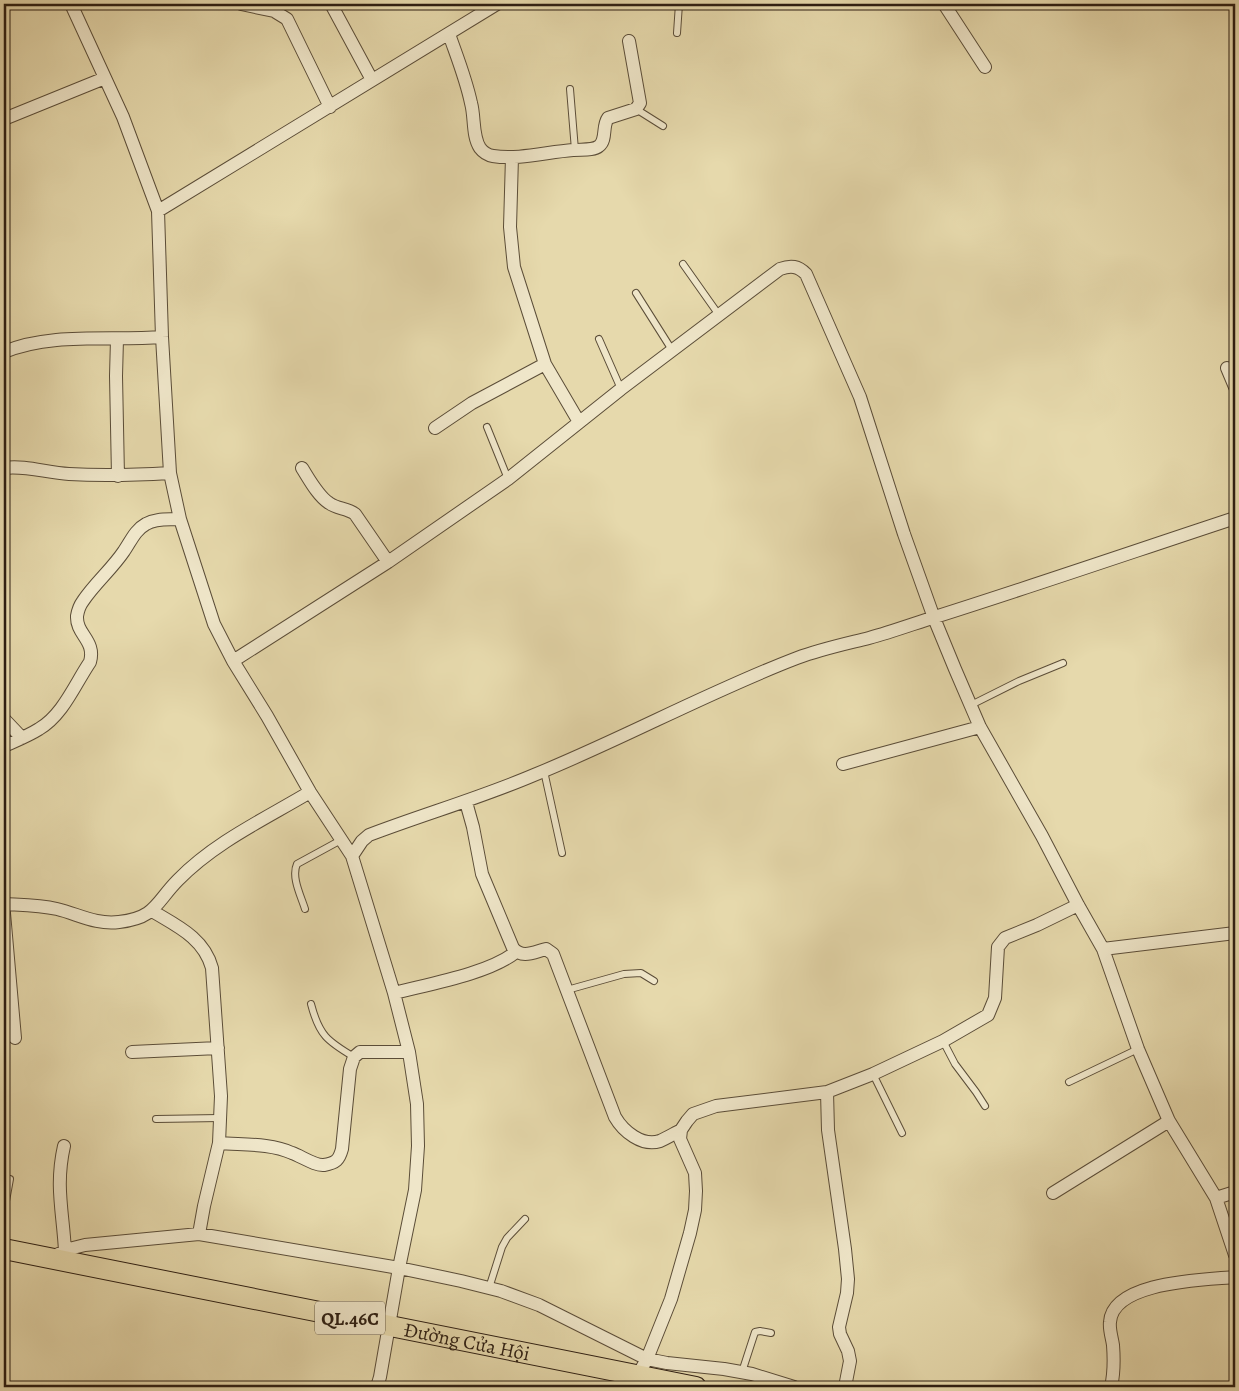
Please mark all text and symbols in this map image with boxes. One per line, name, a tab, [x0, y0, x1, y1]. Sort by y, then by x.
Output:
road number: QL.46C	[315, 1302, 385, 1335]
street label: Đường Cửa Hội	[401, 1316, 532, 1368]

